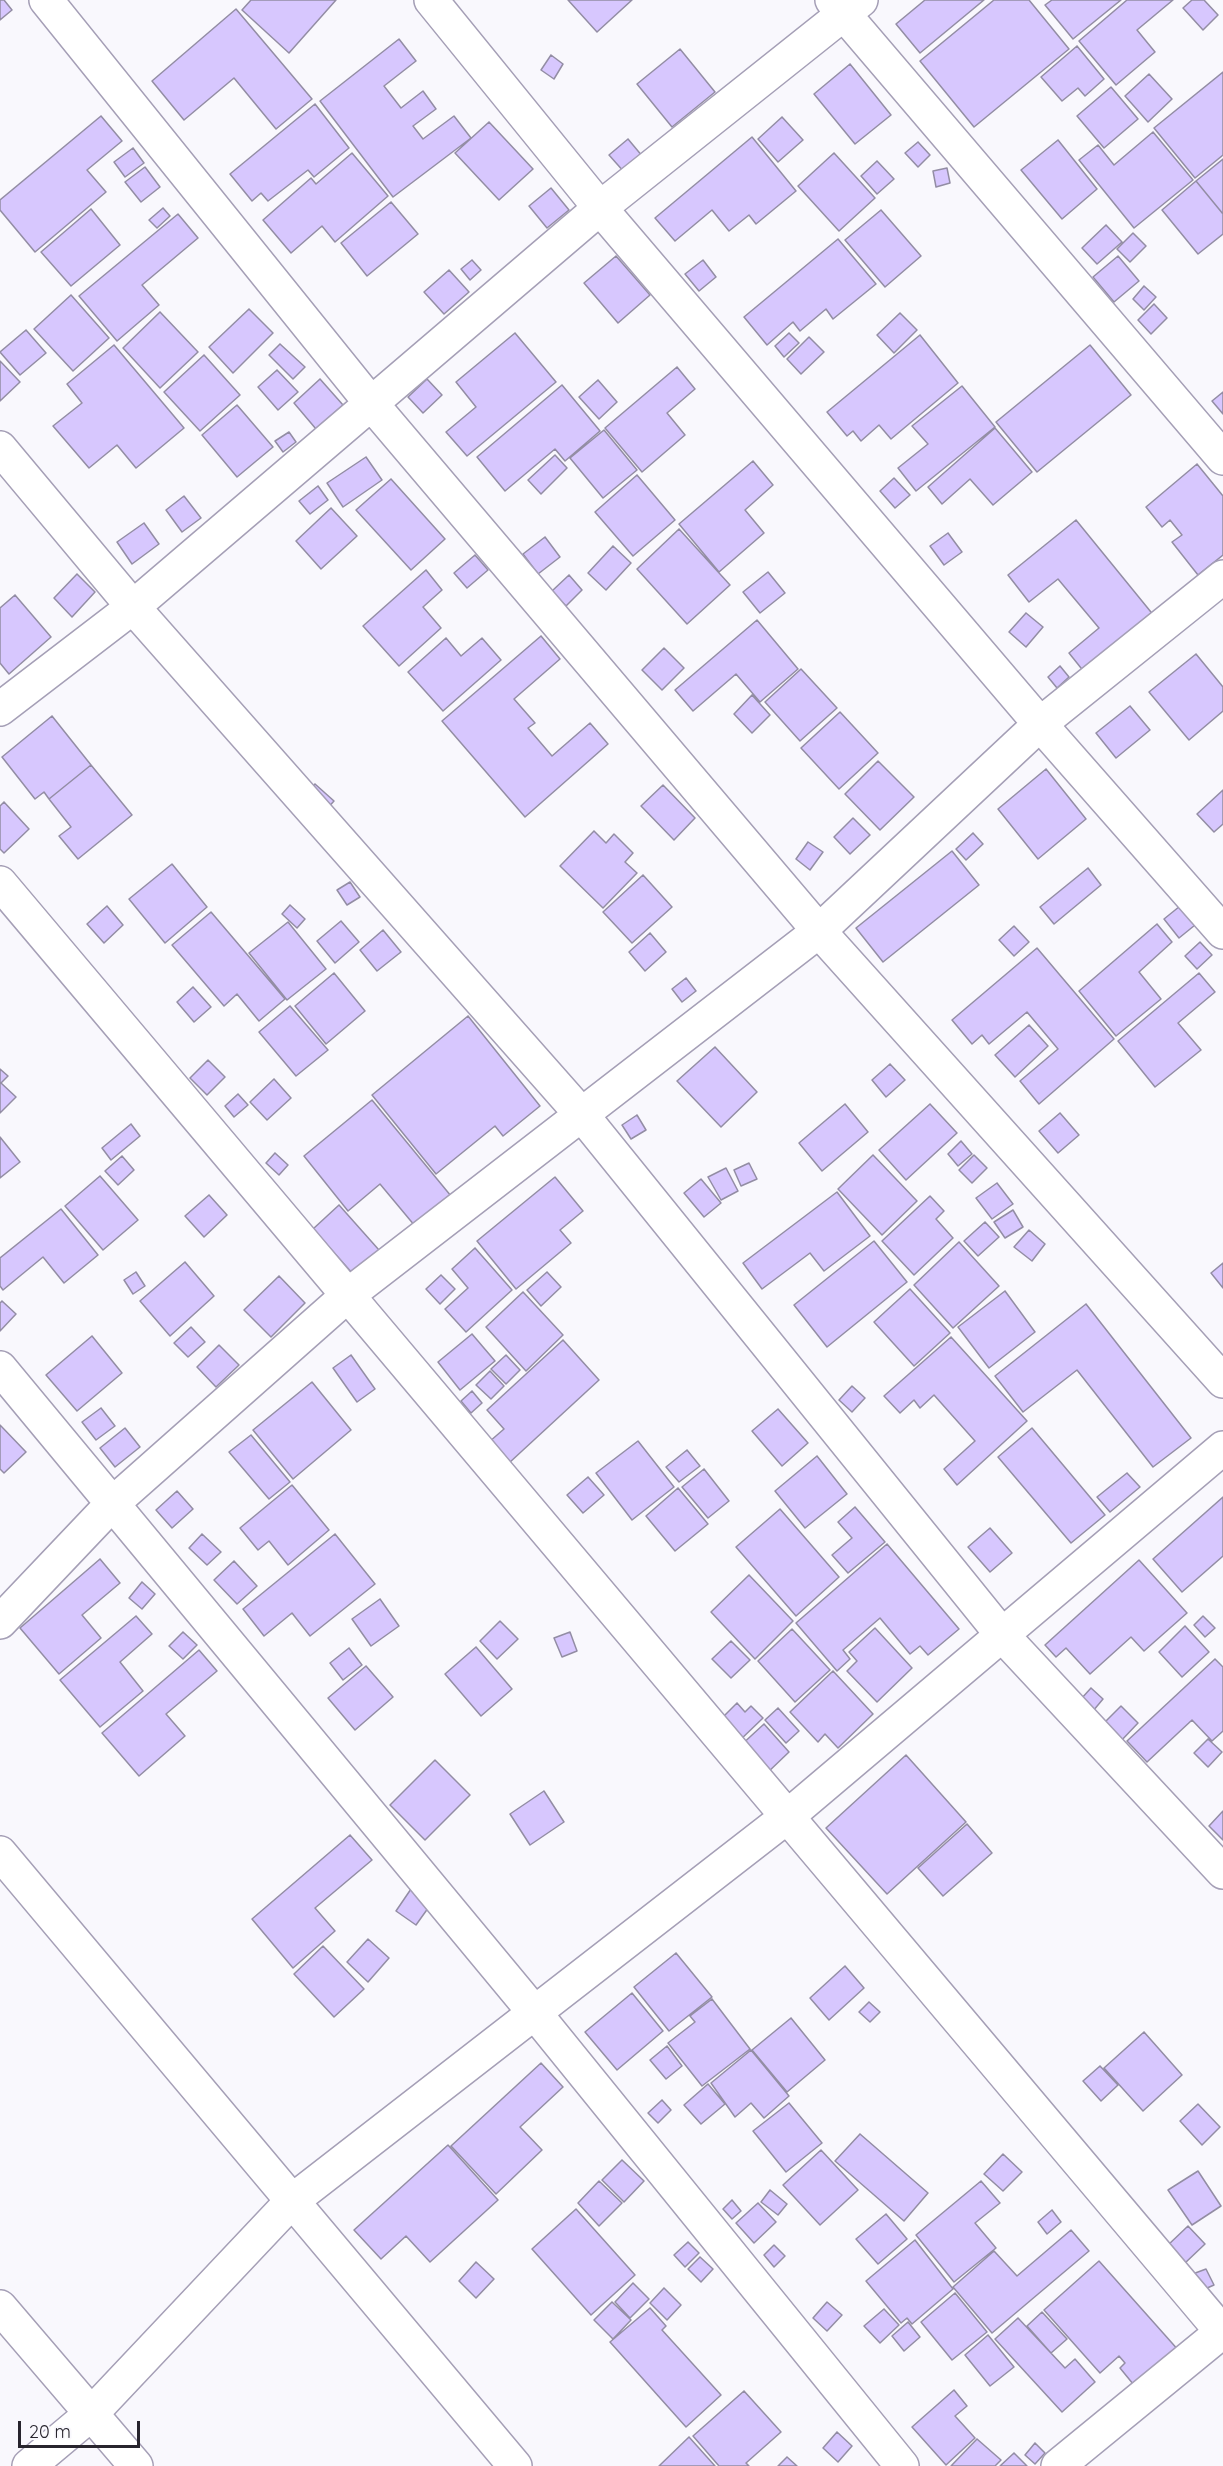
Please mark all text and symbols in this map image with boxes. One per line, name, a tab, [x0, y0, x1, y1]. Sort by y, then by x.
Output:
scale bar	[21, 2409, 142, 2447]
text: 20 m	[29, 2420, 71, 2443]

